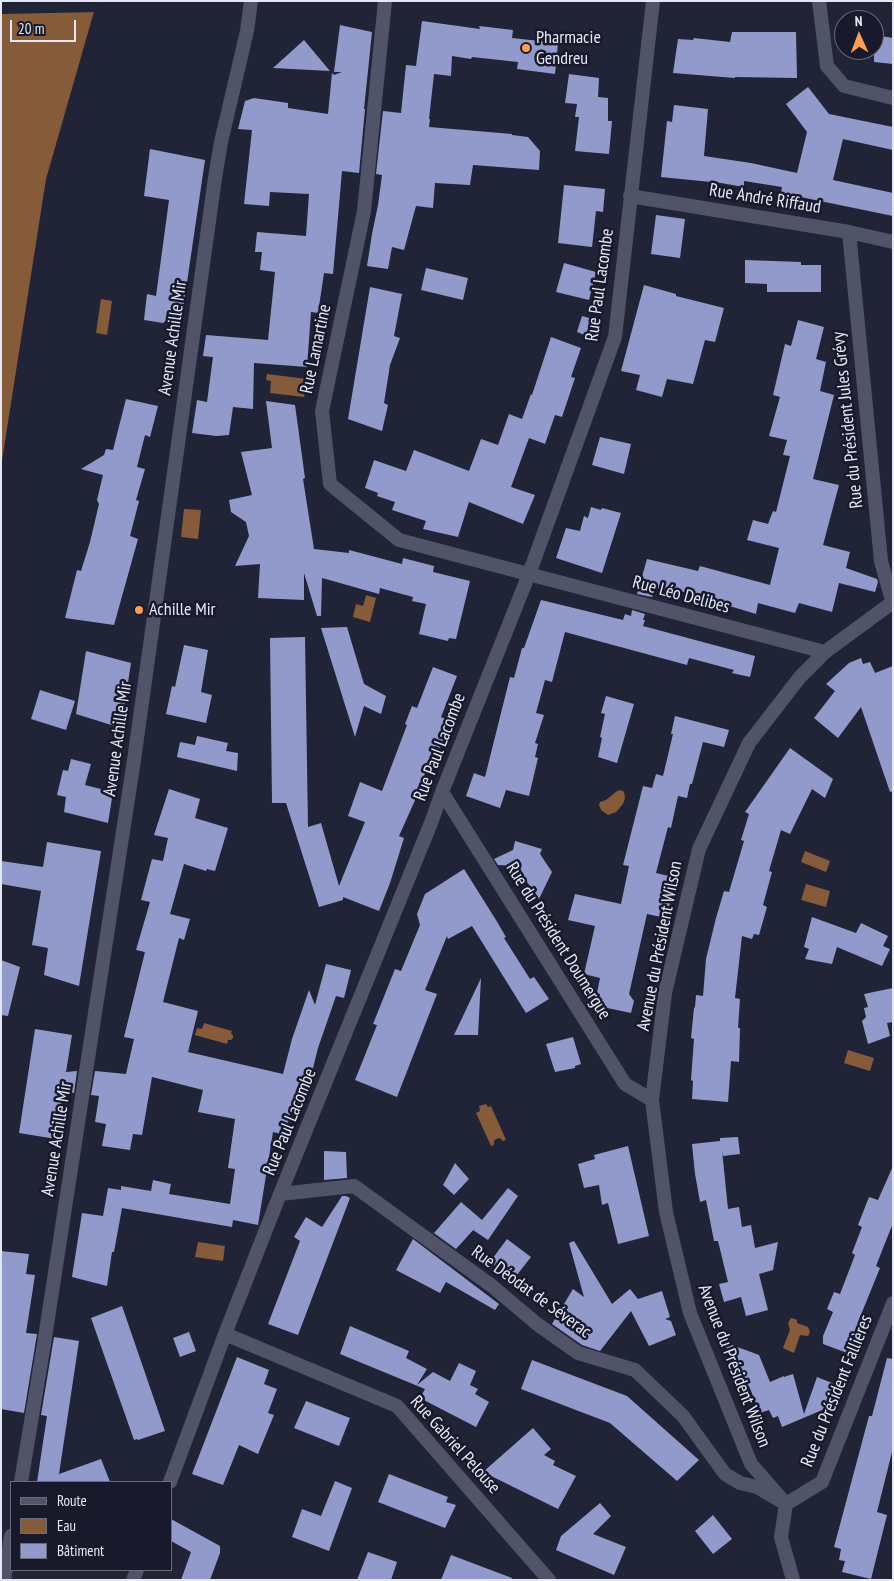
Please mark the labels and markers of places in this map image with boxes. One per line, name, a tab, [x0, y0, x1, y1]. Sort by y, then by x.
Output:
place label: Pharmacie Gendreu	[536, 27, 601, 70]
marker: Pharmacie Gendreu	[520, 42, 532, 54]
place label: Achille Mir	[149, 599, 215, 621]
marker: Achille Mir	[133, 604, 145, 616]

